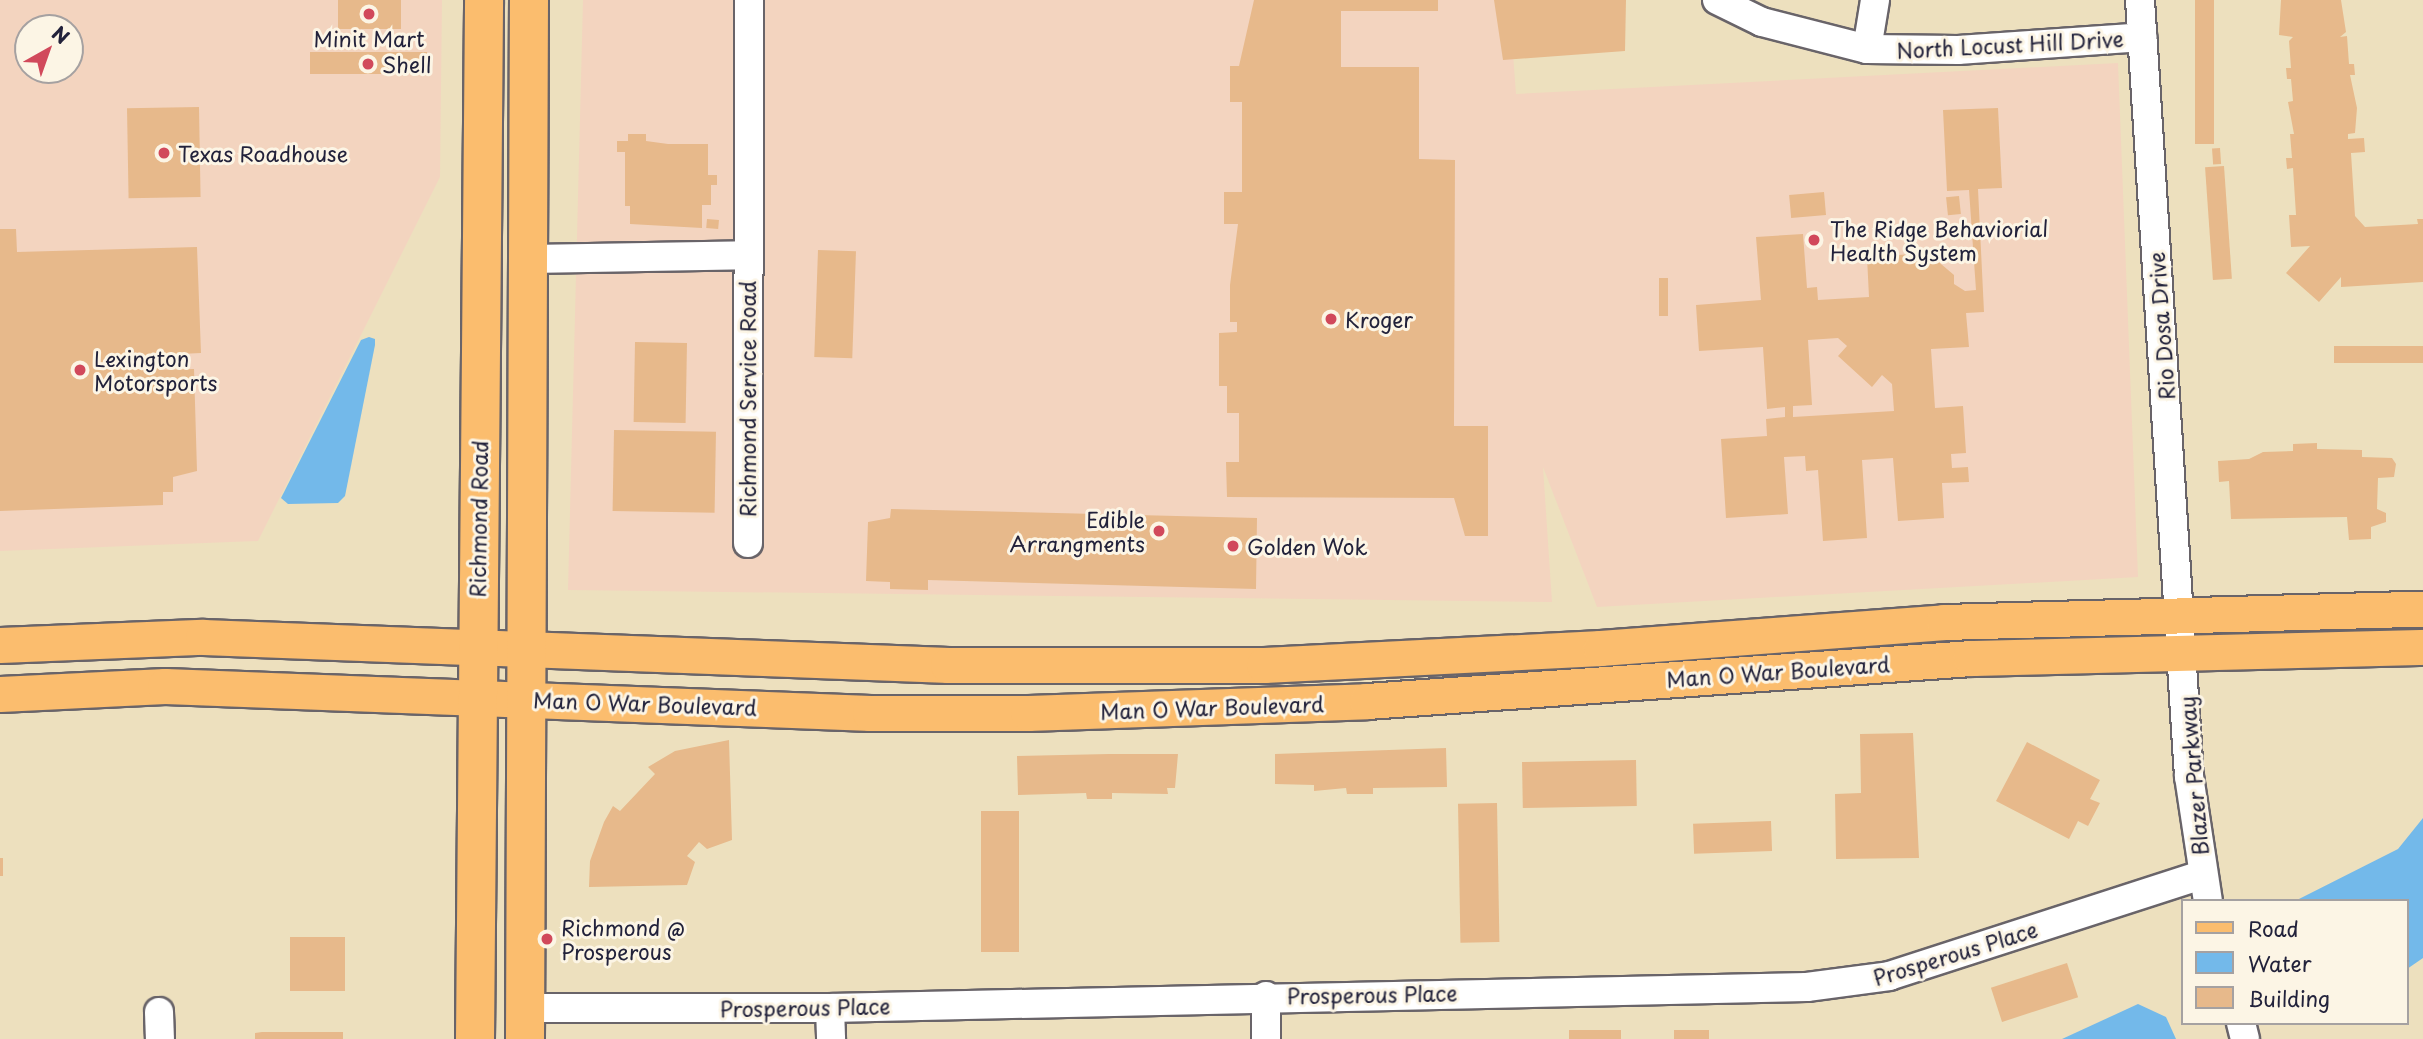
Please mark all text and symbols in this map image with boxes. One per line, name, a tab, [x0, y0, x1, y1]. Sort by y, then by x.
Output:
marker: Minit Mart	[361, 6, 377, 22]
north arrow	[14, 14, 84, 84]
text: N	[46, 19, 76, 50]
place label: Minit Mart	[314, 25, 424, 51]
street label: North Locust Hill Drive	[1894, 25, 2126, 63]
place label: Shell	[382, 51, 431, 77]
marker: Shell	[360, 56, 376, 72]
place label: Texas Roadhouse	[178, 140, 349, 166]
marker: Texas Roadhouse	[156, 145, 172, 161]
place label: The Ridge Behaviorial Health System	[1830, 215, 2050, 265]
marker: The Ridge Behaviorial Health System	[1804, 230, 1824, 250]
street label: Rio Dosa Drive	[2143, 250, 2179, 402]
street label: Richmond Service Road	[734, 282, 760, 516]
place label: Kroger	[1345, 306, 1413, 332]
marker: Kroger	[1323, 311, 1339, 327]
place label: Lexington Motorsports	[94, 345, 217, 395]
marker: Lexington Motorsports	[72, 362, 88, 378]
street label: Richmond Road	[464, 440, 492, 598]
place label: Edible Arrangments	[1010, 506, 1145, 556]
marker: Edible Arrangments	[1151, 523, 1167, 539]
place label: Golden Wok	[1247, 533, 1369, 559]
marker: Golden Wok	[1225, 538, 1241, 554]
street label: Man O War Boulevard	[1665, 651, 1891, 691]
street label: Man O War Boulevard	[532, 686, 758, 720]
street label: Man O War Boulevard	[1099, 690, 1325, 724]
street label: Blazer Parkway	[2173, 695, 2213, 857]
legend	[2182, 899, 2409, 1025]
text: Road	[2248, 912, 2299, 944]
place label: Richmond @ Prosperous	[561, 914, 685, 964]
street label: Prosperous Place	[1870, 916, 2040, 990]
marker: Richmond @ Prosperous	[539, 931, 555, 947]
text: Water	[2248, 947, 2311, 979]
street label: Prosperous Place	[1286, 980, 1458, 1008]
text: Building	[2248, 982, 2330, 1014]
street label: Prosperous Place	[719, 993, 891, 1021]

